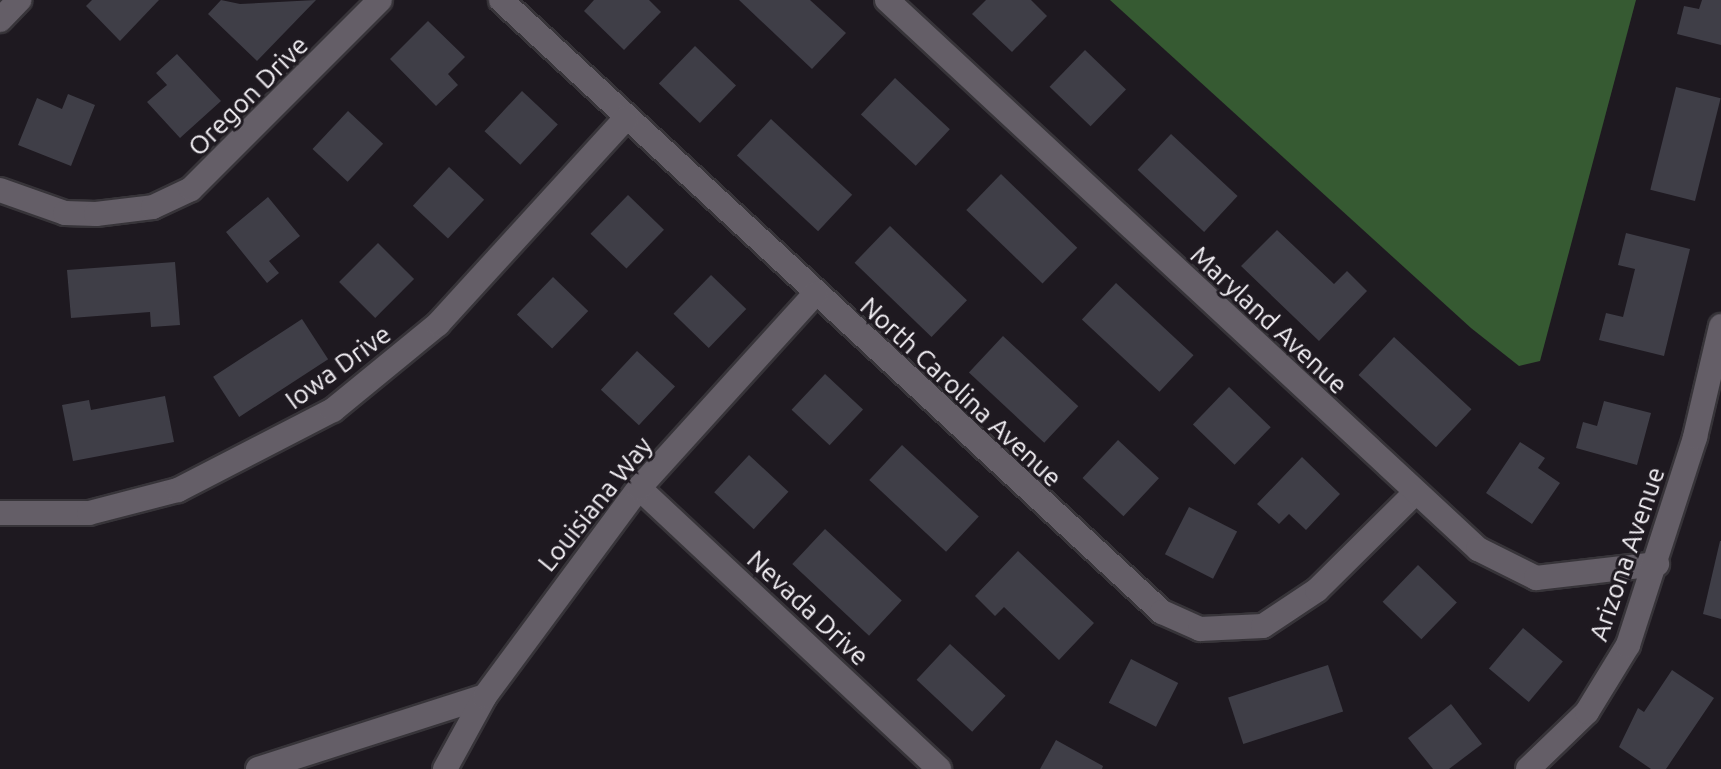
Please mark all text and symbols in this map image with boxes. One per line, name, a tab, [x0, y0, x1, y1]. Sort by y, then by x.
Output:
street label: Oregon Drive	[182, 30, 314, 162]
street label: Maryland Avenue	[1184, 239, 1354, 401]
street label: North Carolina Avenue	[854, 291, 1068, 493]
street label: Iowa Drive	[279, 318, 397, 416]
street label: Louisiana Way	[531, 430, 659, 578]
street label: Arizona Avenue	[1583, 463, 1671, 645]
street label: Nevada Drive	[741, 544, 875, 672]

